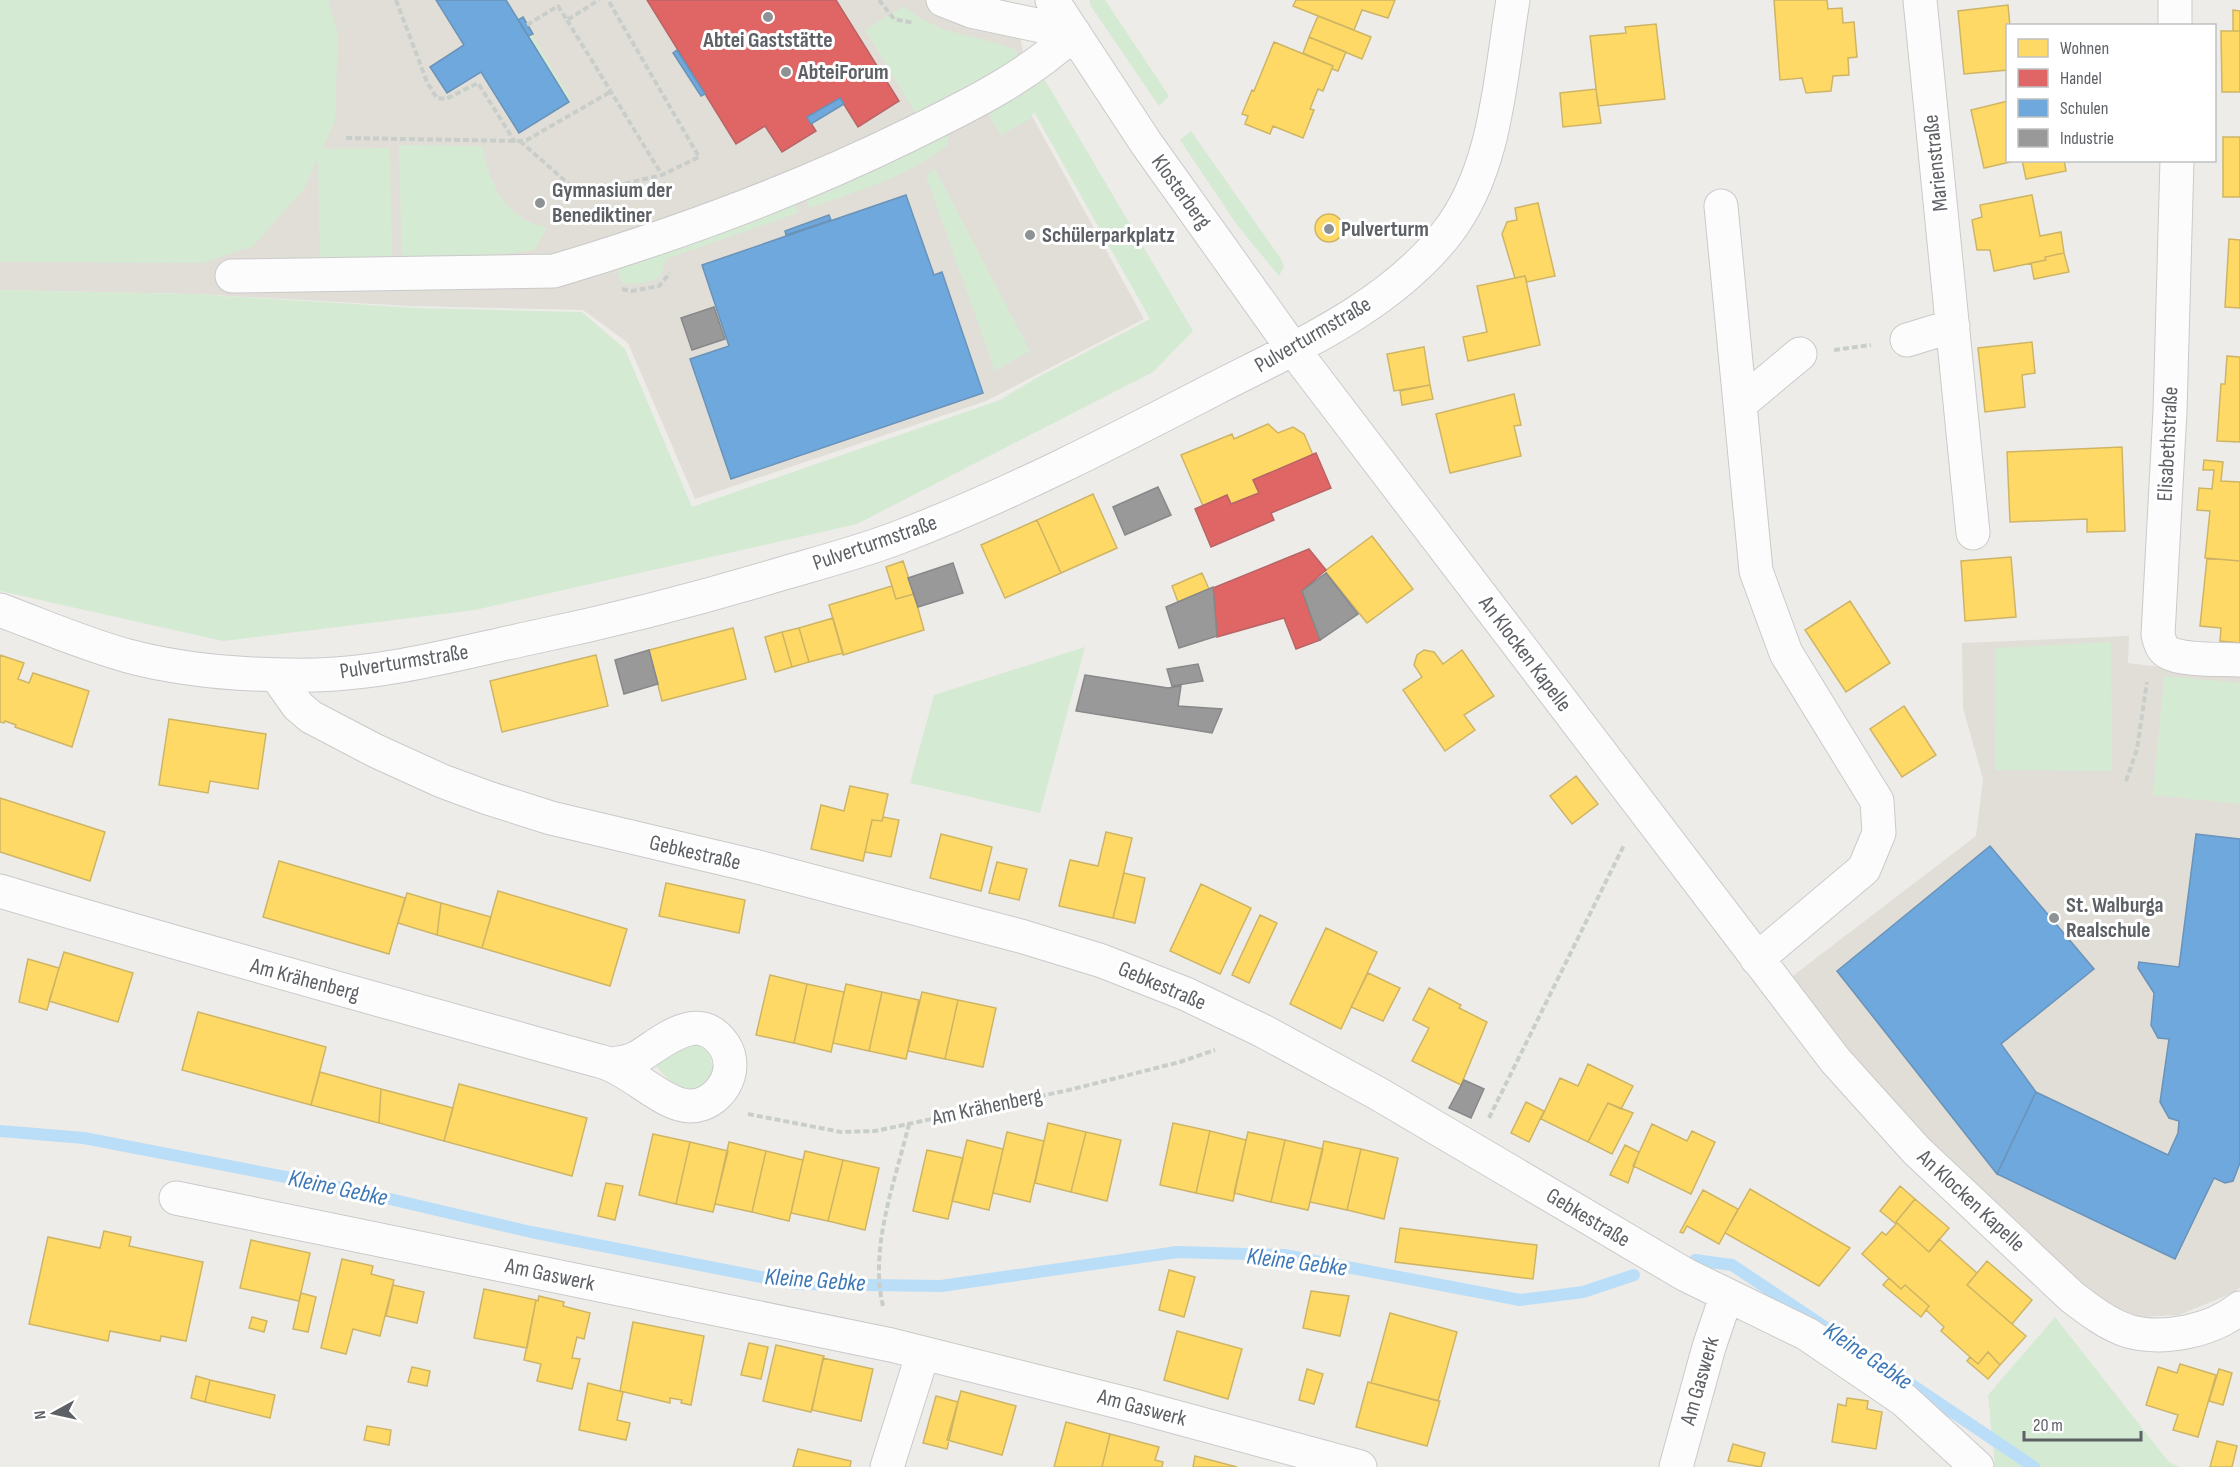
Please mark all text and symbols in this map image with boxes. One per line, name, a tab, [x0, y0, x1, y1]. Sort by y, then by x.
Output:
marker: Abtei Gaststätte	[761, 10, 775, 24]
legend	[2006, 24, 2216, 162]
place label: Abtei Gaststätte	[702, 27, 833, 54]
text: Wohnen	[2060, 38, 2109, 59]
place label: AbteiForum	[797, 59, 889, 86]
marker: AbteiForum	[779, 65, 793, 79]
text: Handel	[2060, 68, 2102, 89]
text: Schulen	[2060, 98, 2108, 119]
street label: Marienstraße	[1917, 113, 1955, 213]
text: Industrie	[2060, 128, 2114, 149]
street label: Klosterberg	[1145, 150, 1217, 235]
place label: Gymnasium der Benediktiner	[552, 177, 672, 229]
marker: Gymnasium der Benediktiner	[533, 196, 547, 210]
place label: Pulverturm	[1341, 216, 1429, 243]
place label: Schülerparkplatz	[1042, 222, 1175, 249]
marker: Pulverturm	[1322, 222, 1336, 236]
marker: Schülerparkplatz	[1023, 228, 1037, 242]
street label: Pulverturmstraße	[1250, 291, 1376, 379]
street label: Elisabethstraße	[2152, 386, 2184, 502]
street label: Pulverturmstraße	[809, 509, 941, 577]
street label: An Klocken Kapelle	[1472, 590, 1577, 717]
street label: Pulverturmstraße	[338, 639, 470, 685]
street label: Gebkestraße	[647, 829, 743, 877]
place label: St. Walburga Realschule	[2066, 892, 2164, 944]
marker: St. Walburga Realschule	[2047, 911, 2061, 925]
street label: Am Krähenberg	[247, 952, 363, 1008]
street label: Gebkestraße	[1114, 955, 1210, 1017]
street label: Am Krähenberg	[928, 1082, 1045, 1132]
street label: An Klocken Kapelle	[1911, 1143, 2031, 1258]
water label: Kleine Gebke	[286, 1163, 390, 1213]
street label: Gebkestraße	[1541, 1182, 1635, 1254]
water label: Kleine Gebke	[1245, 1241, 1349, 1283]
street label: Am Gaswerk	[502, 1252, 598, 1298]
water label: Kleine Gebke	[764, 1262, 866, 1298]
water label: Kleine Gebke	[1818, 1316, 1918, 1396]
street label: Am Gaswerk	[1674, 1333, 1726, 1429]
north arrow	[24, 1383, 84, 1443]
street label: Am Gaswerk	[1094, 1383, 1190, 1433]
scale bar	[2024, 1404, 2141, 1442]
text: N	[31, 1409, 51, 1420]
text: 20 m	[2033, 1415, 2063, 1436]

